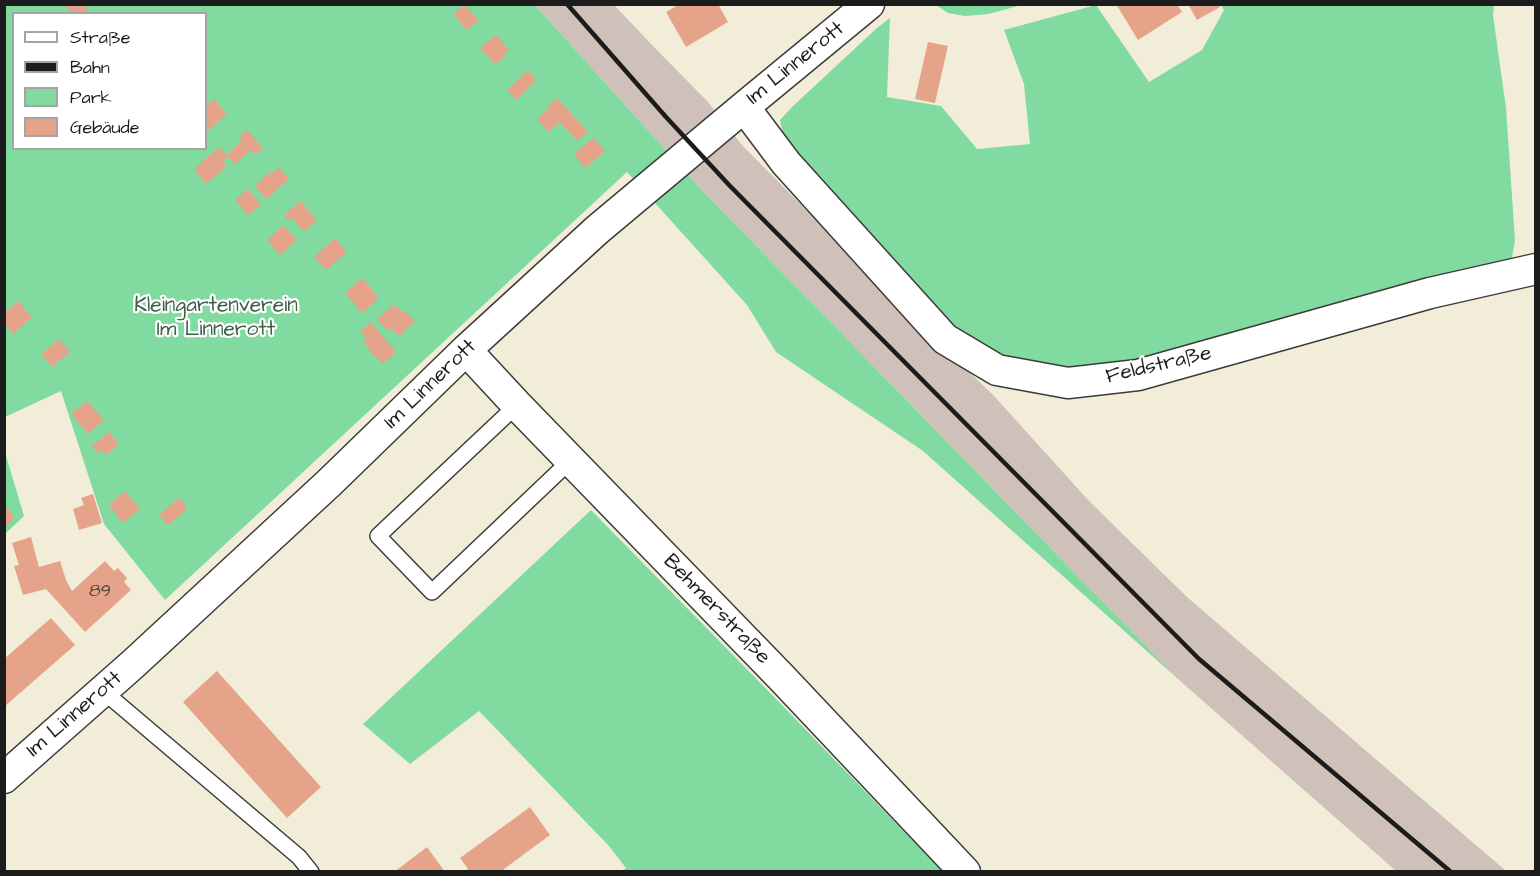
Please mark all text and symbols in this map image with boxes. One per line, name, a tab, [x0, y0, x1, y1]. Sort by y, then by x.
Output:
legend	[12, 12, 207, 150]
street label: Im Linnerott	[742, 17, 850, 111]
text: Straße	[70, 25, 130, 50]
text: Bahn	[70, 55, 110, 80]
text: Park	[70, 85, 112, 110]
text: Gebäude	[70, 115, 140, 140]
park label: Kleingartenverein Im Linnerott	[134, 294, 298, 344]
street label: Im Linnerott	[380, 335, 482, 435]
street label: Feldstraße	[1104, 342, 1214, 390]
street label: Behmerstraße	[657, 550, 775, 670]
house number: 89	[89, 581, 111, 603]
street label: Im Linnerott	[22, 667, 128, 763]

